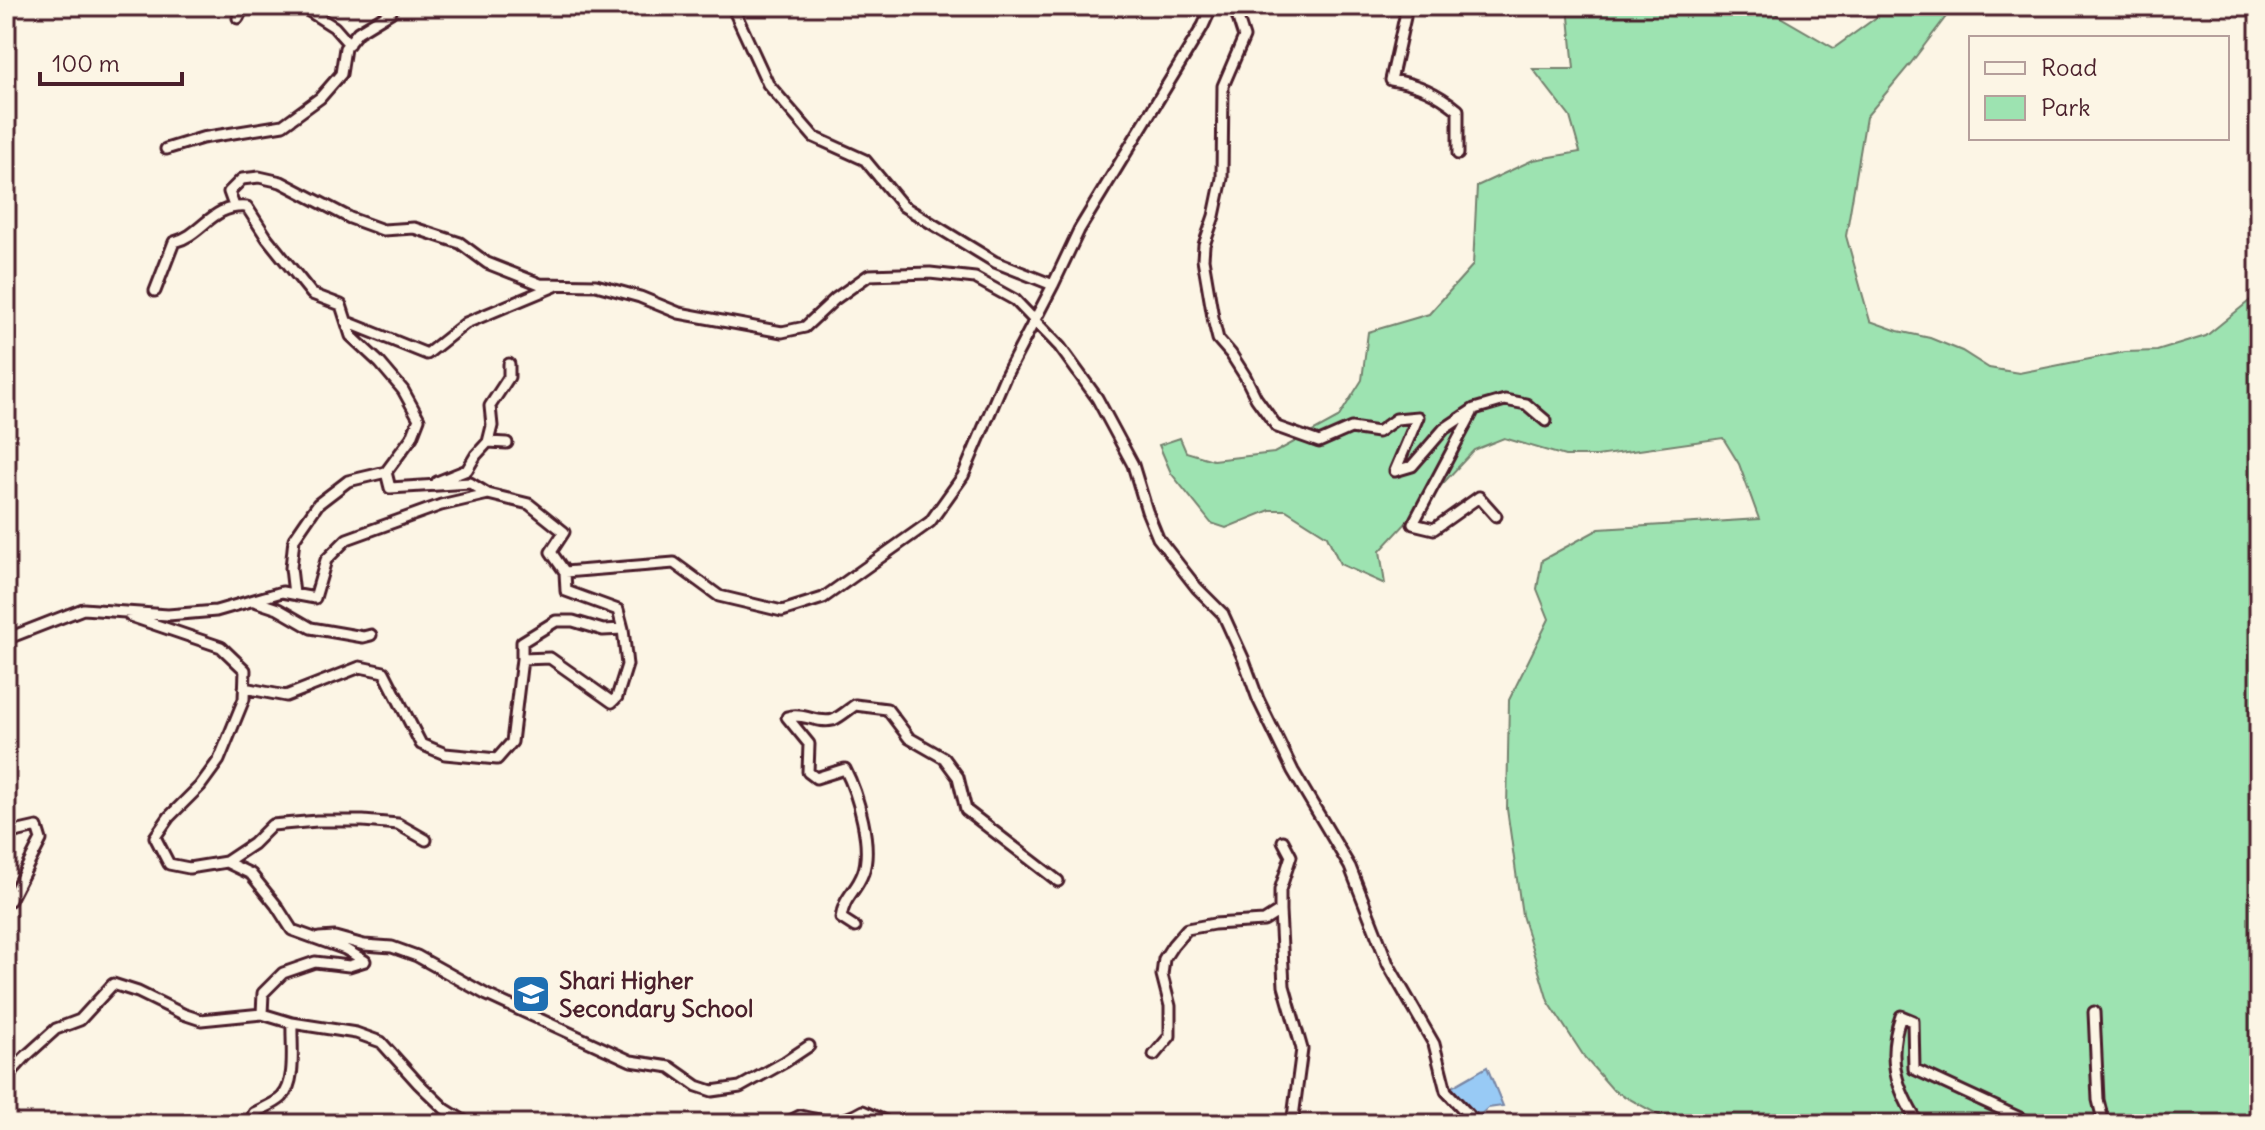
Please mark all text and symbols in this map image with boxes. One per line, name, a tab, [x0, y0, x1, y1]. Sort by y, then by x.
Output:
scale bar	[40, 36, 182, 86]
legend	[1969, 36, 2229, 140]
text: 100 m	[52, 48, 120, 78]
text: Road	[2041, 52, 2097, 82]
text: Park	[2041, 92, 2091, 122]
place label: Shari Higher Secondary School	[559, 965, 753, 1023]
school or university icon: Shari Higher Secondary School	[510, 973, 552, 1015]

